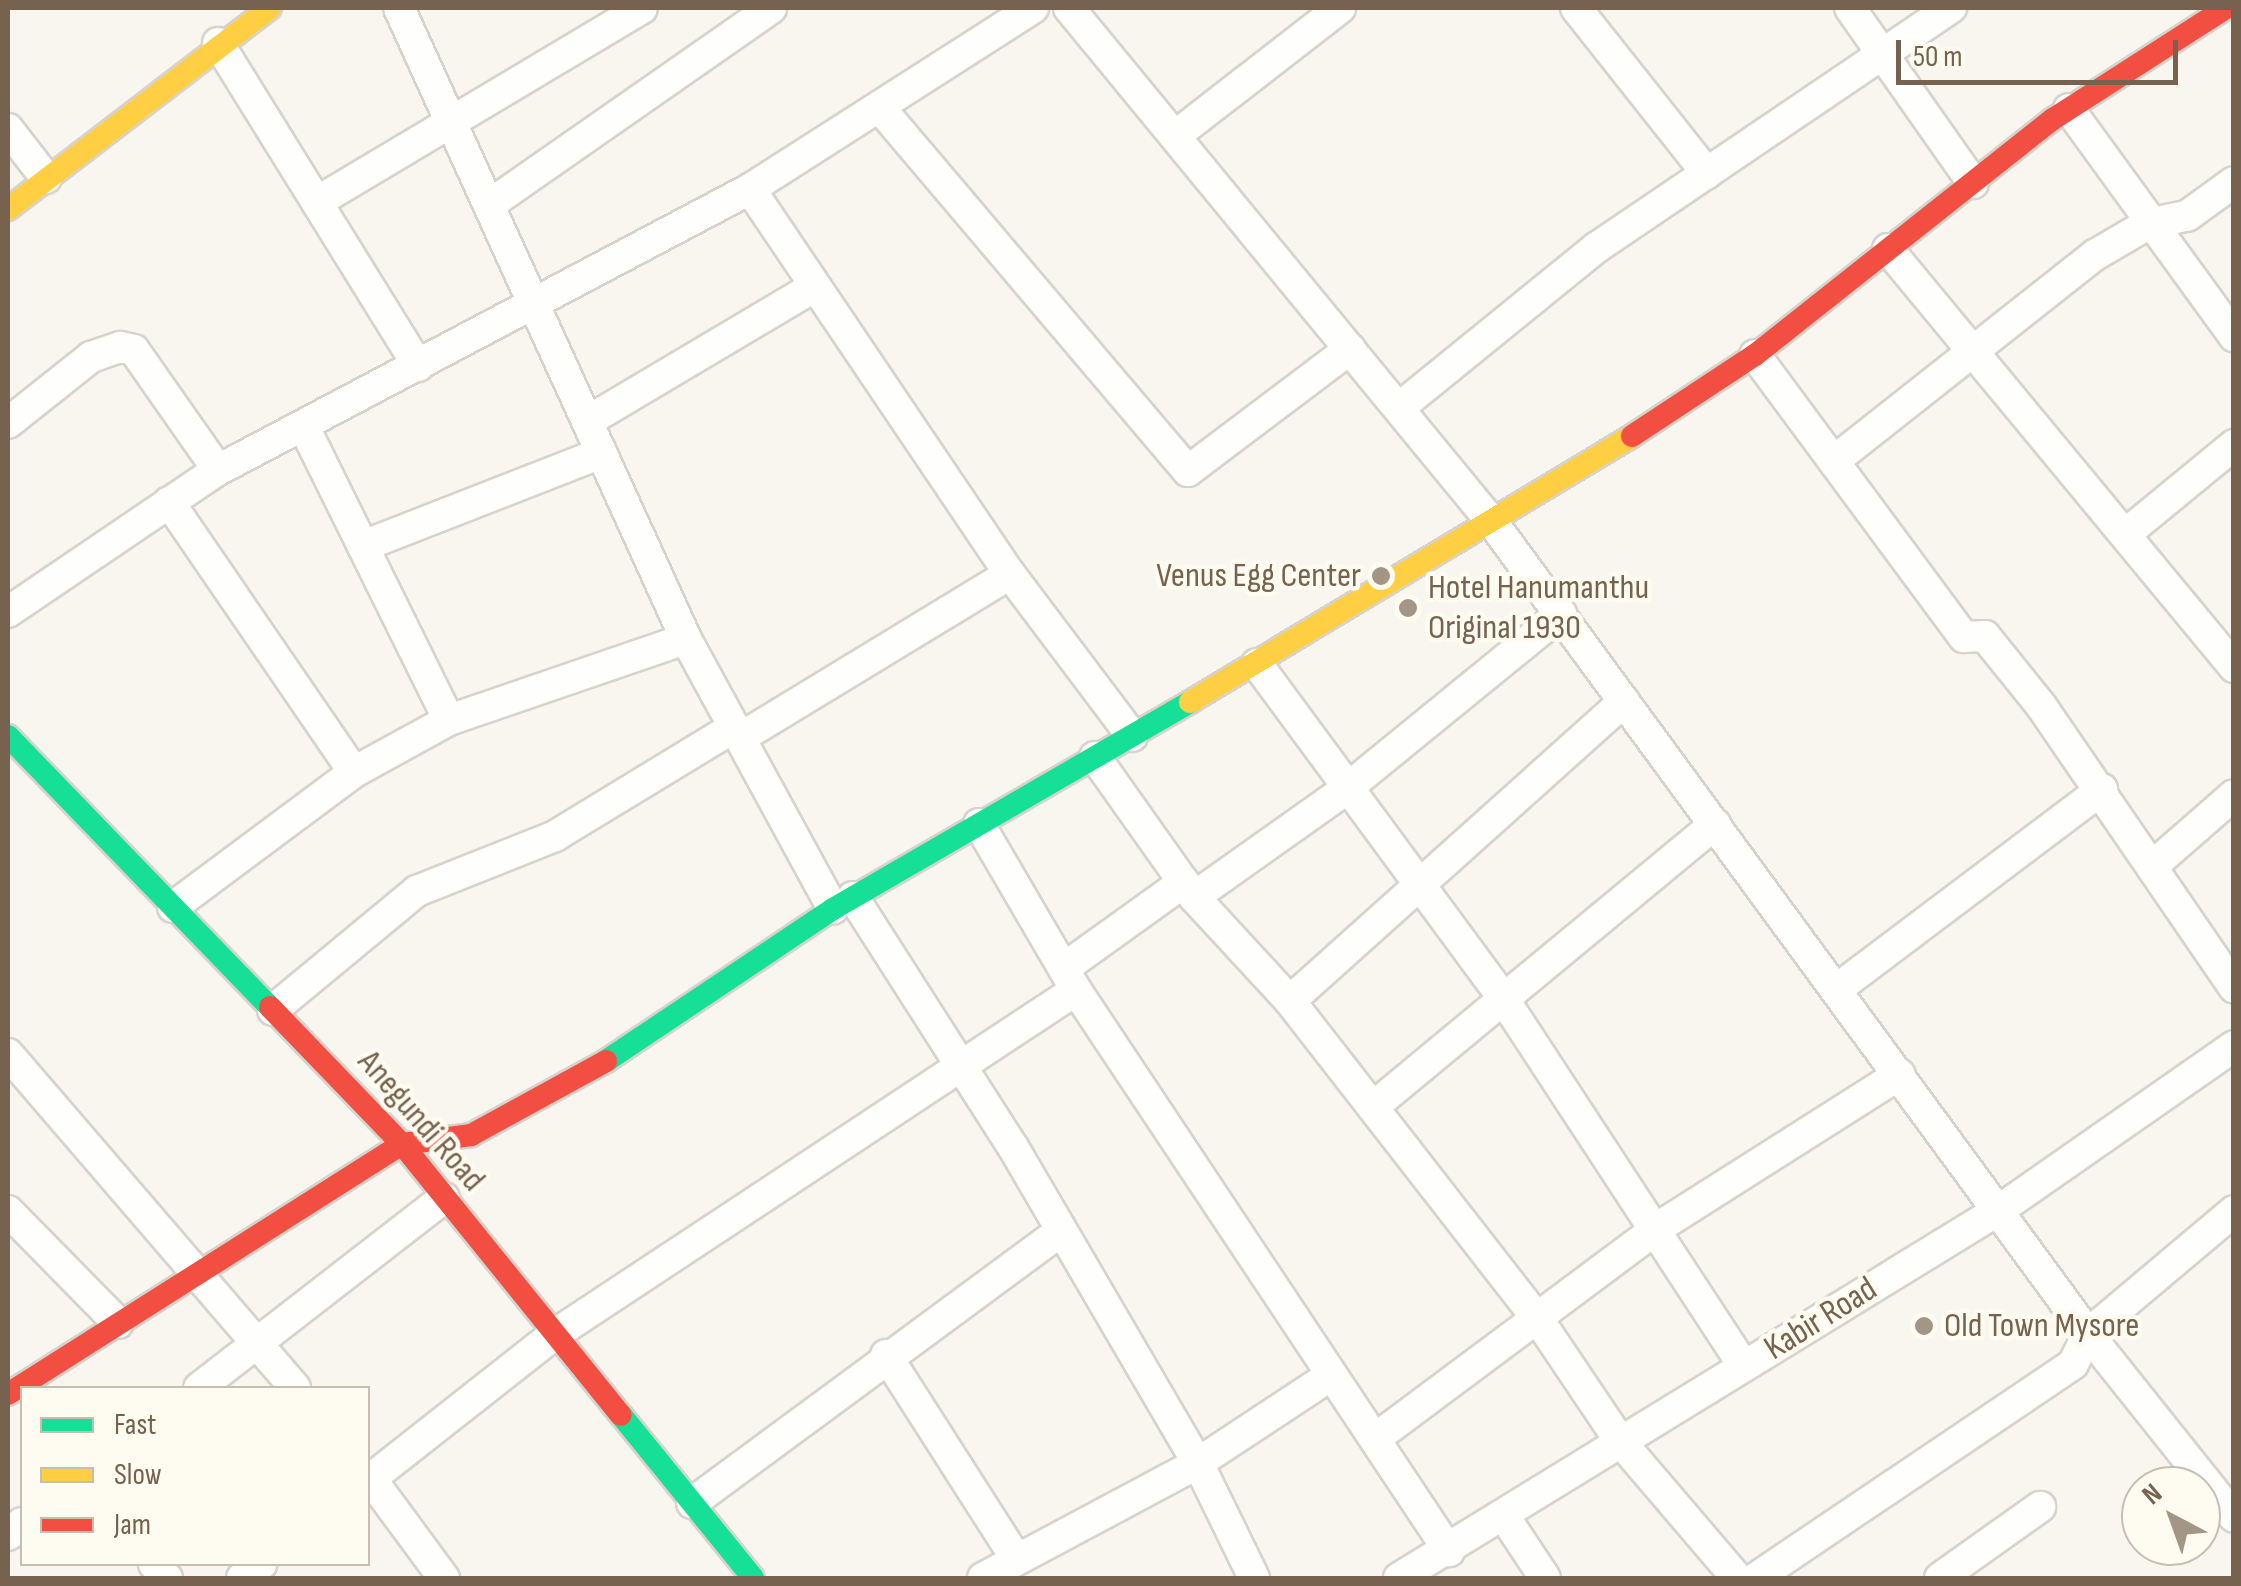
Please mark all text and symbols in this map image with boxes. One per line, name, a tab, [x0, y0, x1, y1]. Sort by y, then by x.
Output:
scale bar	[1901, 20, 2184, 82]
text: 50 m	[1913, 39, 1962, 75]
place label: Venus Egg Center	[1156, 555, 1361, 597]
marker: Venus Egg Center	[1370, 565, 1392, 587]
place label: Hotel Hanumanthu Original 1930	[1428, 567, 1649, 649]
marker: Hotel Hanumanthu Original 1930	[1397, 597, 1419, 619]
street label: Anegundi Road	[348, 1042, 494, 1200]
street label: Kabir Road	[1757, 1268, 1885, 1370]
place label: Old Town Mysore	[1944, 1305, 2139, 1347]
marker: Old Town Mysore	[1913, 1315, 1935, 1337]
legend	[20, 1386, 370, 1566]
text: Fast	[114, 1407, 156, 1443]
text: Slow	[114, 1457, 162, 1493]
north arrow	[2121, 1466, 2221, 1566]
text: N	[2136, 1477, 2169, 1512]
text: Jam	[114, 1507, 151, 1543]

